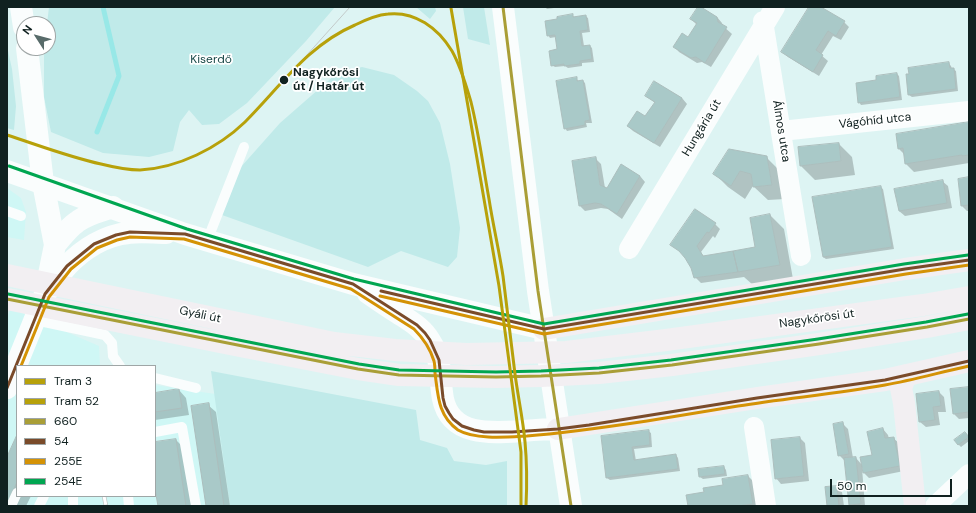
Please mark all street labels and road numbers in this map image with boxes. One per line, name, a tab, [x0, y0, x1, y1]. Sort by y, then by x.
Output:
street label: Hungária út	[679, 97, 725, 159]
street label: Álmos utca	[769, 99, 793, 163]
street label: Vágóhíd utca	[838, 110, 912, 132]
street label: Gyáli út	[178, 304, 222, 326]
street label: Nagykőrösi út	[778, 307, 856, 331]

